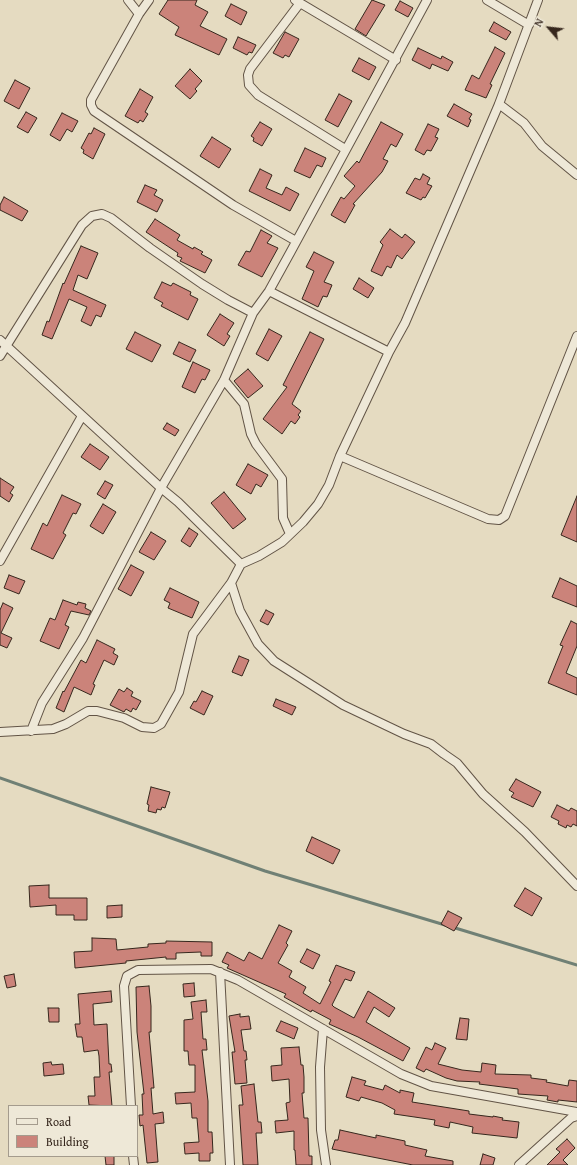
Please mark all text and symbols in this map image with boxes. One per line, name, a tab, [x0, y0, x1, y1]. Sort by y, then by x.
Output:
north arrow	[529, 8, 569, 48]
text: N	[530, 15, 547, 29]
legend	[8, 1105, 138, 1157]
text: Road	[46, 1113, 71, 1130]
text: Building	[46, 1133, 89, 1150]

